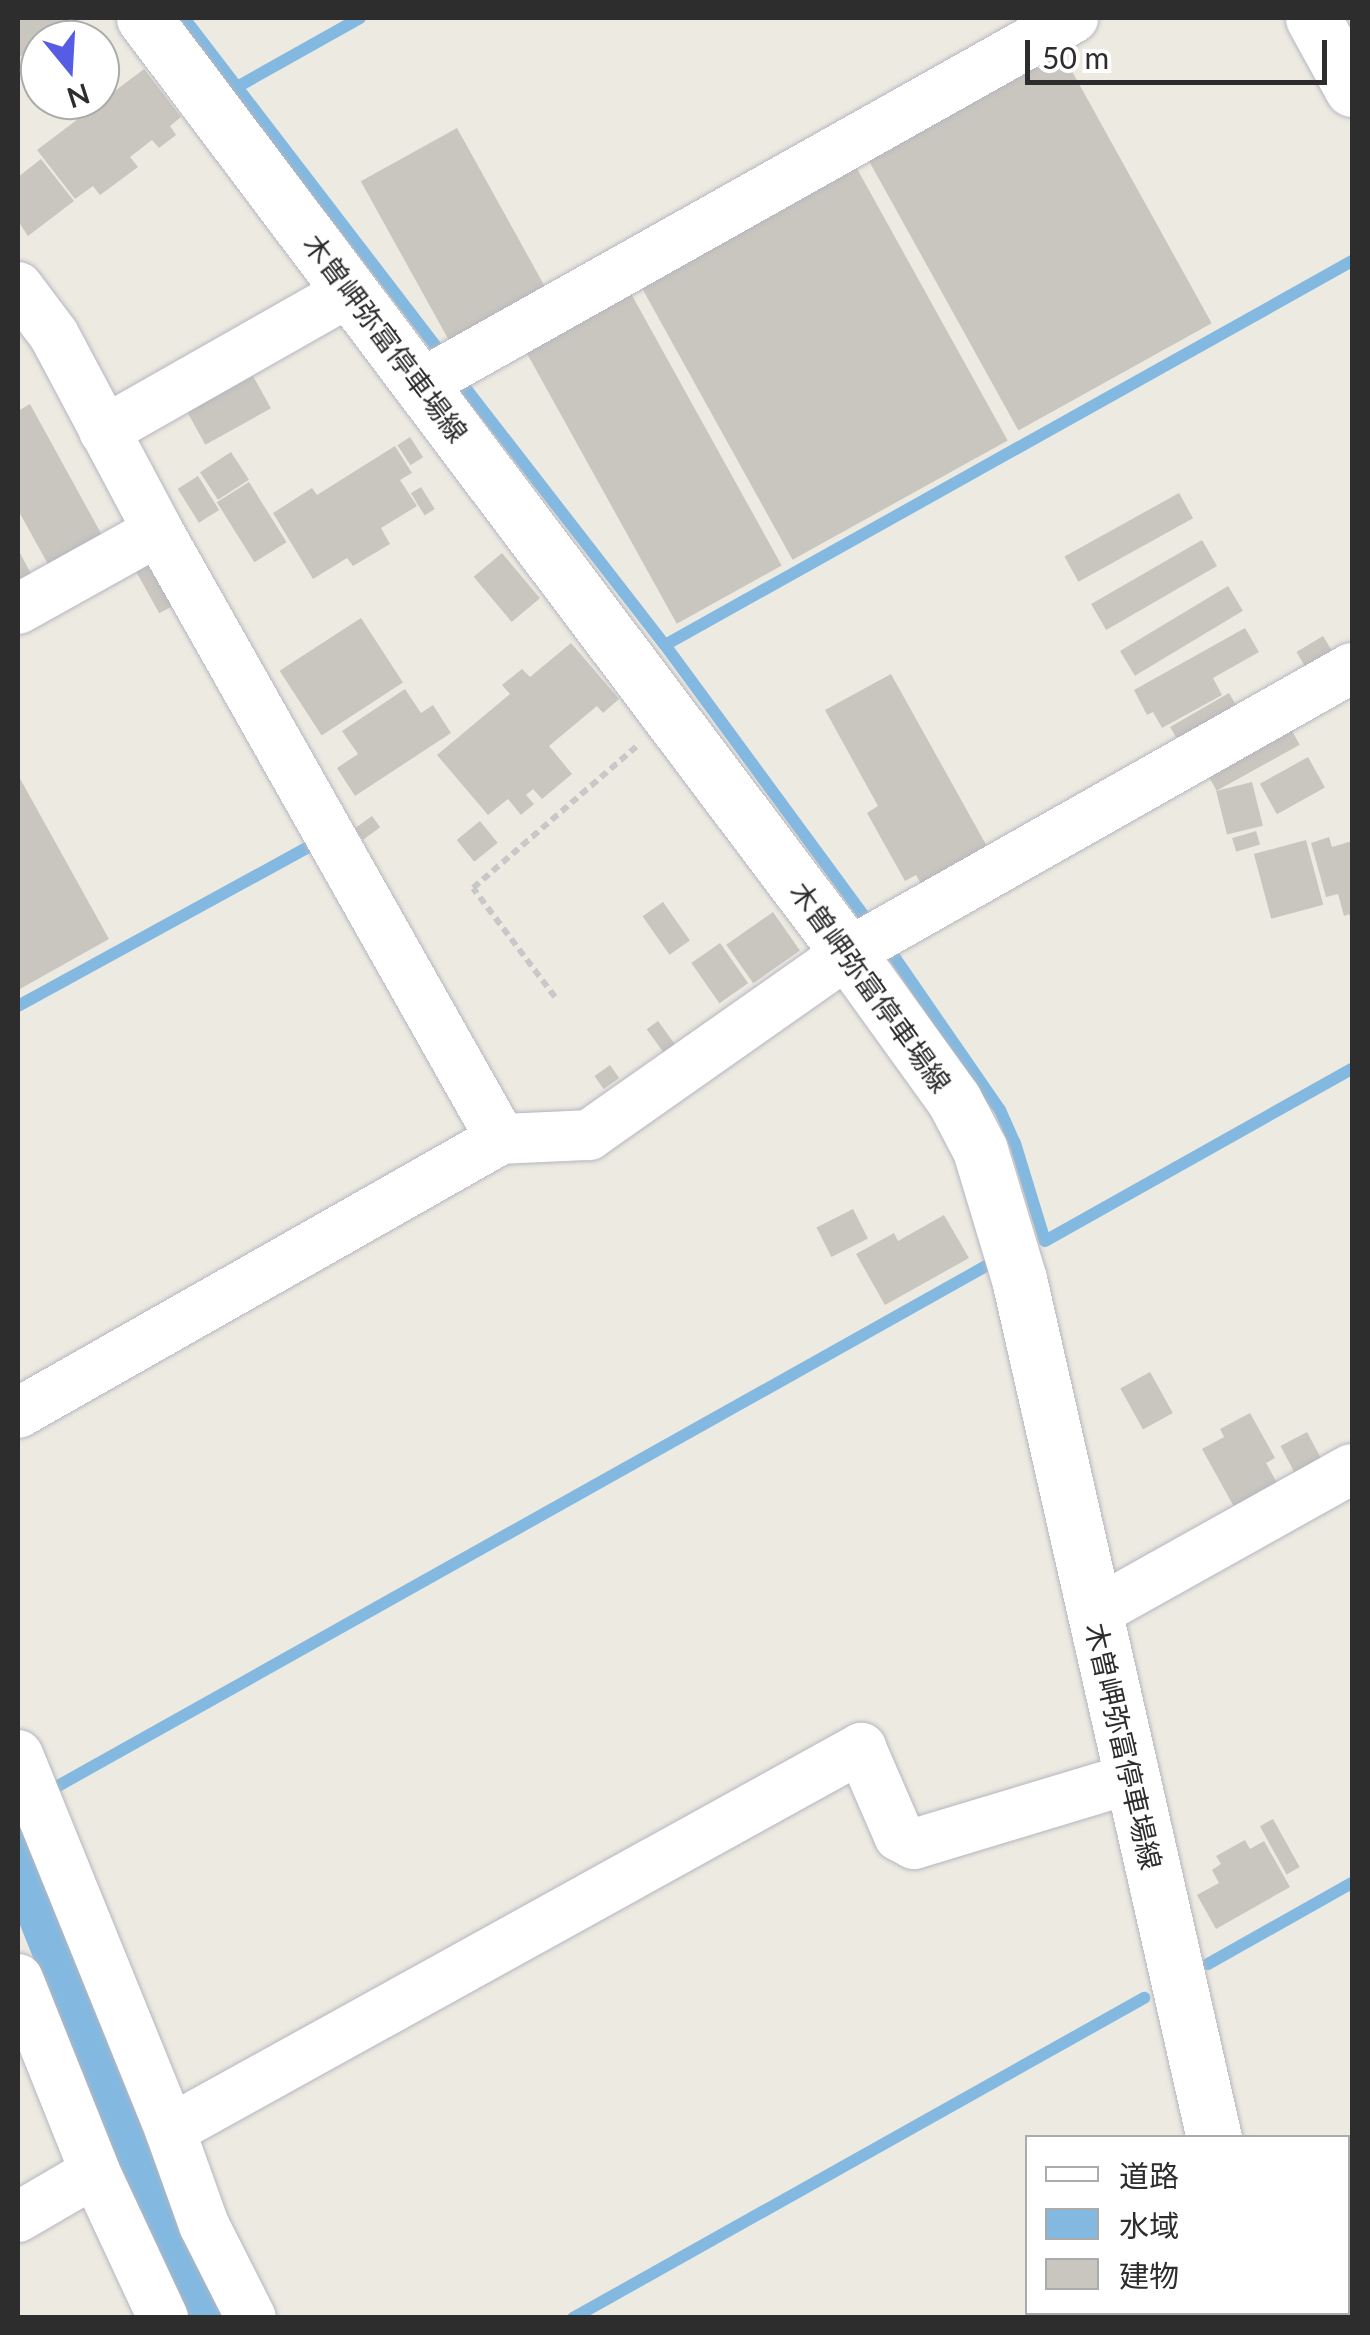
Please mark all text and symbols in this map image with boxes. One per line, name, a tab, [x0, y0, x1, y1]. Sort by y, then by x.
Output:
north arrow	[20, 20, 120, 120]
scale bar	[1030, 20, 1332, 82]
text: 50 m	[1042, 39, 1109, 75]
text: N	[63, 77, 94, 116]
street label: 木曽岬弥富停車場線	[297, 227, 475, 449]
street label: 木曽岬弥富停車場線	[783, 875, 959, 1099]
street label: 木曽岬弥富停車場線	[1079, 1619, 1169, 1873]
legend	[1025, 2135, 1350, 2315]
text: 道路	[1119, 2157, 1179, 2193]
text: 水域	[1119, 2207, 1179, 2243]
text: 建物	[1119, 2257, 1179, 2293]

